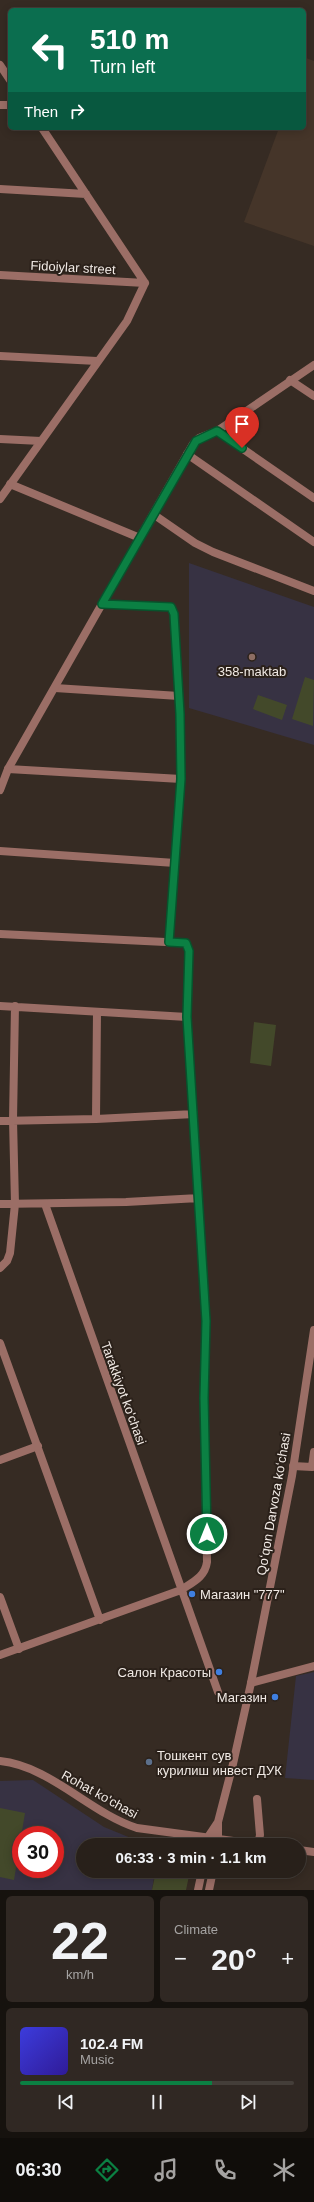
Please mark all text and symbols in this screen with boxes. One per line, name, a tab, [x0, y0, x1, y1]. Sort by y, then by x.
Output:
icon: left	[24, 24, 76, 76]
text: 510 m	[90, 24, 169, 55]
text: Turn left	[90, 57, 155, 77]
icon: right	[66, 100, 88, 122]
text: Then	[24, 103, 58, 120]
street label: Fidoiylar street	[30, 258, 116, 277]
pin	[225, 407, 259, 448]
icon: arrive	[231, 413, 253, 435]
marker: 358-maktab	[247, 652, 257, 662]
place label: 358-maktab	[218, 664, 286, 679]
street label: Tarakkiyot ko'chasi	[98, 1340, 149, 1447]
street label: Qoʻqon Darvoza koʻchasi	[254, 1432, 293, 1577]
position arrow	[186, 1513, 228, 1555]
place label: Магазин "777"	[200, 1587, 285, 1602]
marker: Магазин "777"	[187, 1589, 197, 1599]
place label: Салон Красоты	[118, 1665, 211, 1680]
marker: Салон Красоты	[214, 1667, 224, 1677]
place label: Магазин	[217, 1690, 267, 1705]
marker: Магазин	[270, 1692, 280, 1702]
place label: Тошкент сув курилиш инвест ДУК	[157, 1748, 282, 1778]
marker: Тошкент сув курилиш инвест ДУК	[144, 1757, 154, 1767]
street label: Rohat ko'chasi	[59, 1767, 141, 1822]
speed limit sign: 30	[12, 1826, 64, 1878]
text: 06:33 · 3 min · 1.1 km	[116, 1849, 266, 1866]
text: 22	[51, 1912, 109, 1970]
text: Climate	[174, 1922, 218, 1937]
text: 20°	[211, 1943, 257, 1976]
text: −	[174, 1946, 187, 1971]
text: +	[281, 1946, 294, 1971]
text: km/h	[66, 1967, 94, 1982]
text: 102.4 FM	[80, 2035, 143, 2052]
text: Music	[80, 2052, 114, 2067]
icon: previous	[55, 2091, 77, 2113]
icon: pause	[146, 2091, 168, 2113]
icon: next	[237, 2091, 259, 2113]
icon: directions	[93, 2156, 121, 2184]
icon: music	[152, 2156, 180, 2184]
icon: phone	[211, 2156, 239, 2184]
icon: climate	[270, 2156, 298, 2184]
text: 06:30	[16, 2160, 62, 2180]

